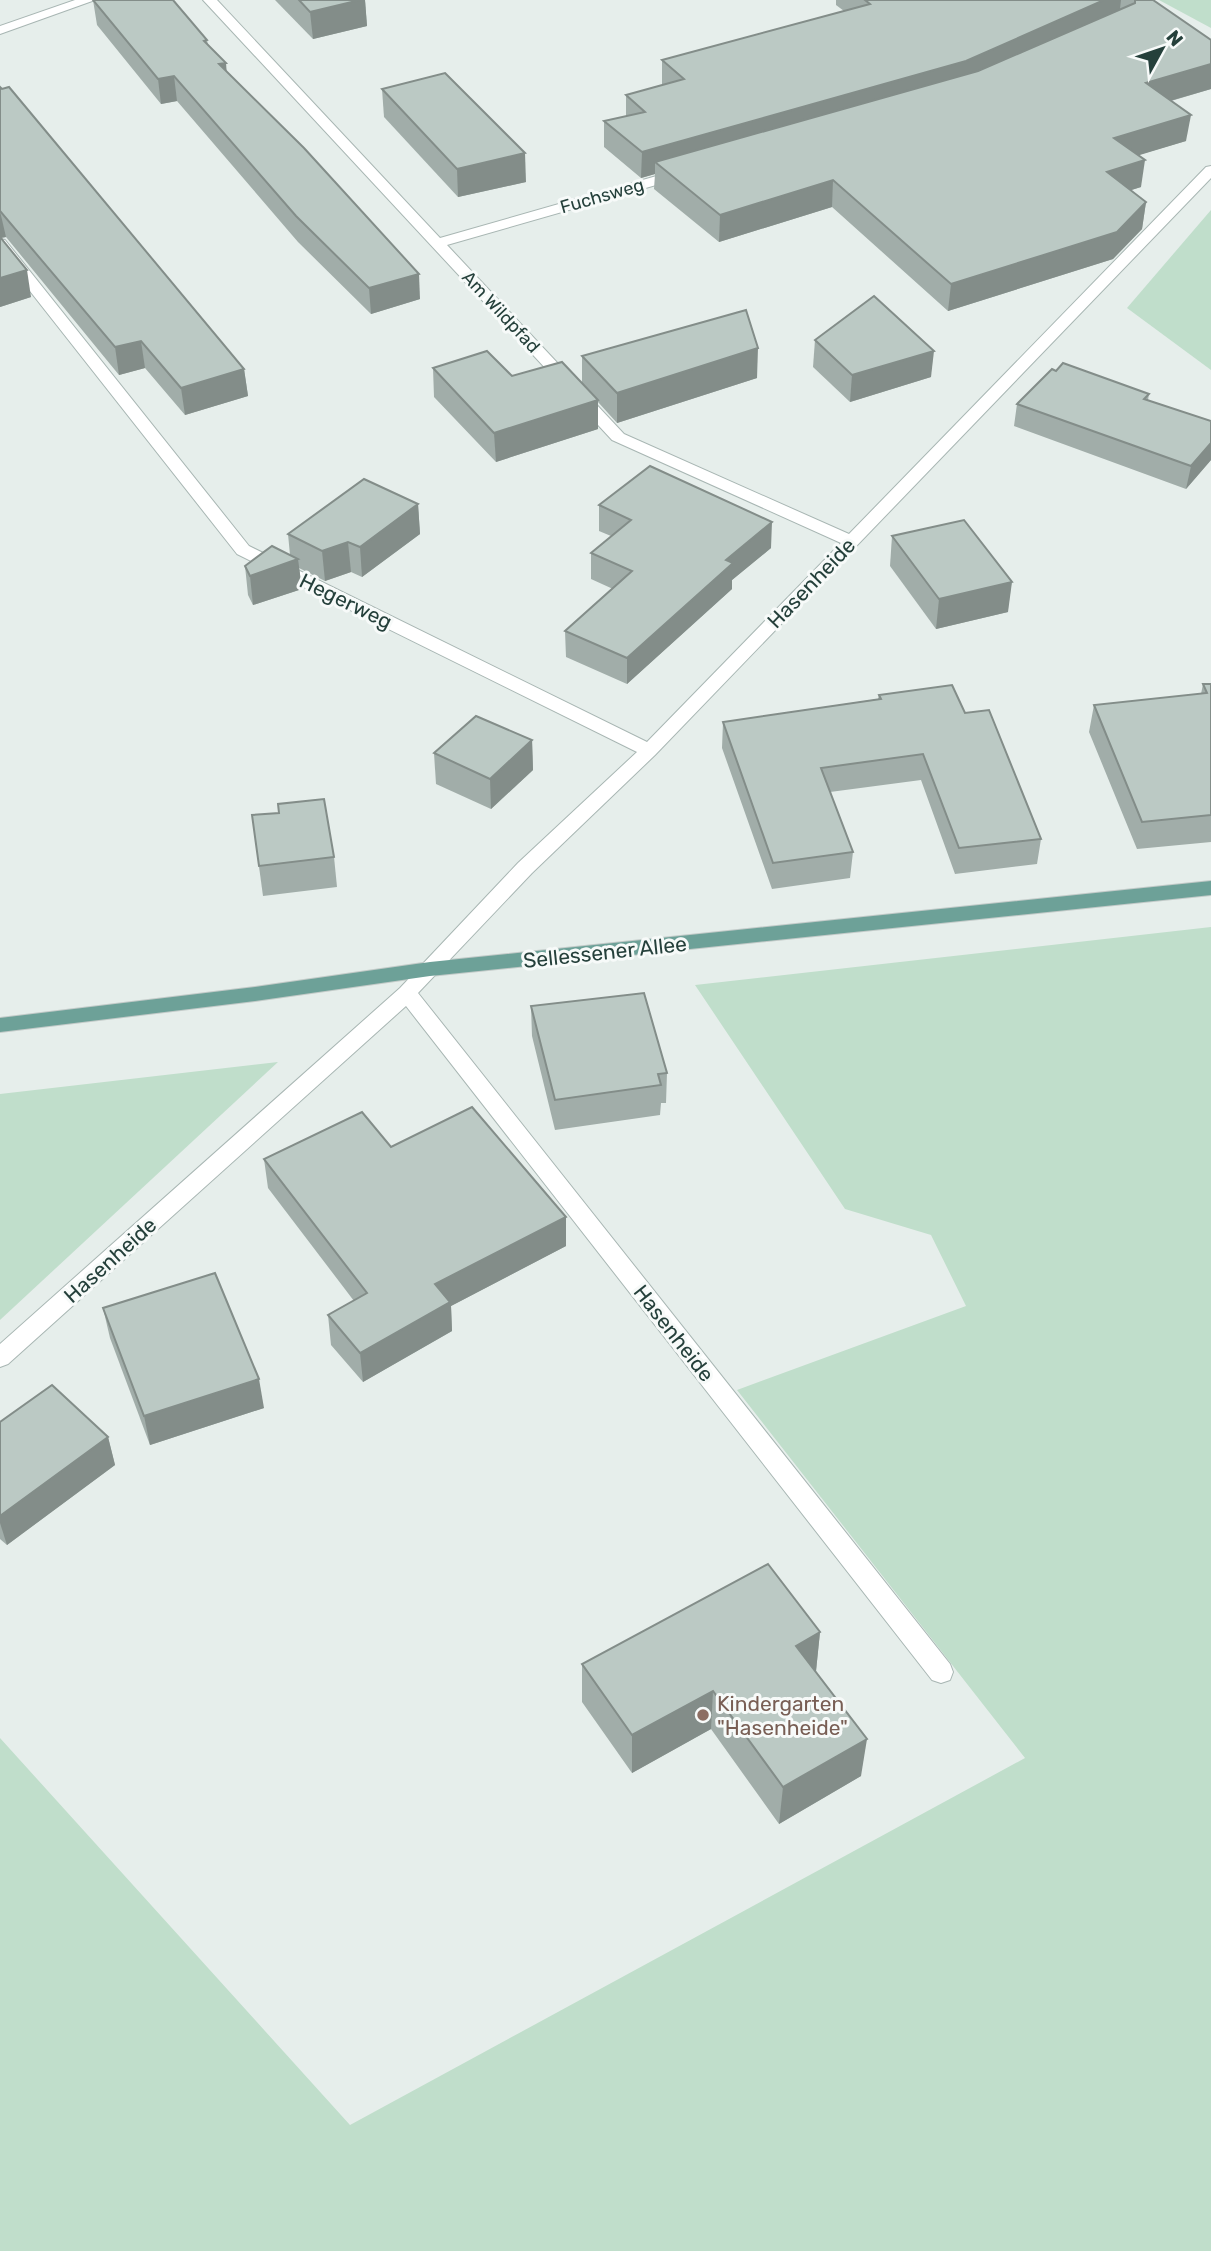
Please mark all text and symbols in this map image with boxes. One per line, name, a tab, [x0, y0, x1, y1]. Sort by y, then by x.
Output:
north arrow	[1127, 14, 1197, 84]
text: N	[1161, 26, 1188, 51]
street label: Fuchsweg	[558, 174, 646, 218]
street label: Am Wildpfad	[457, 266, 545, 358]
street label: Hasenheide	[762, 533, 860, 633]
street label: Hegerweg	[296, 568, 396, 634]
street label: Sellessener Allee	[522, 931, 688, 973]
street label: Hasenheide	[59, 1212, 161, 1308]
street label: Hasenheide	[629, 1280, 719, 1386]
place label: Kindergarten "Hasenheide"	[717, 1691, 848, 1740]
marker: Kindergarten "Hasenheide"	[695, 1707, 711, 1723]

